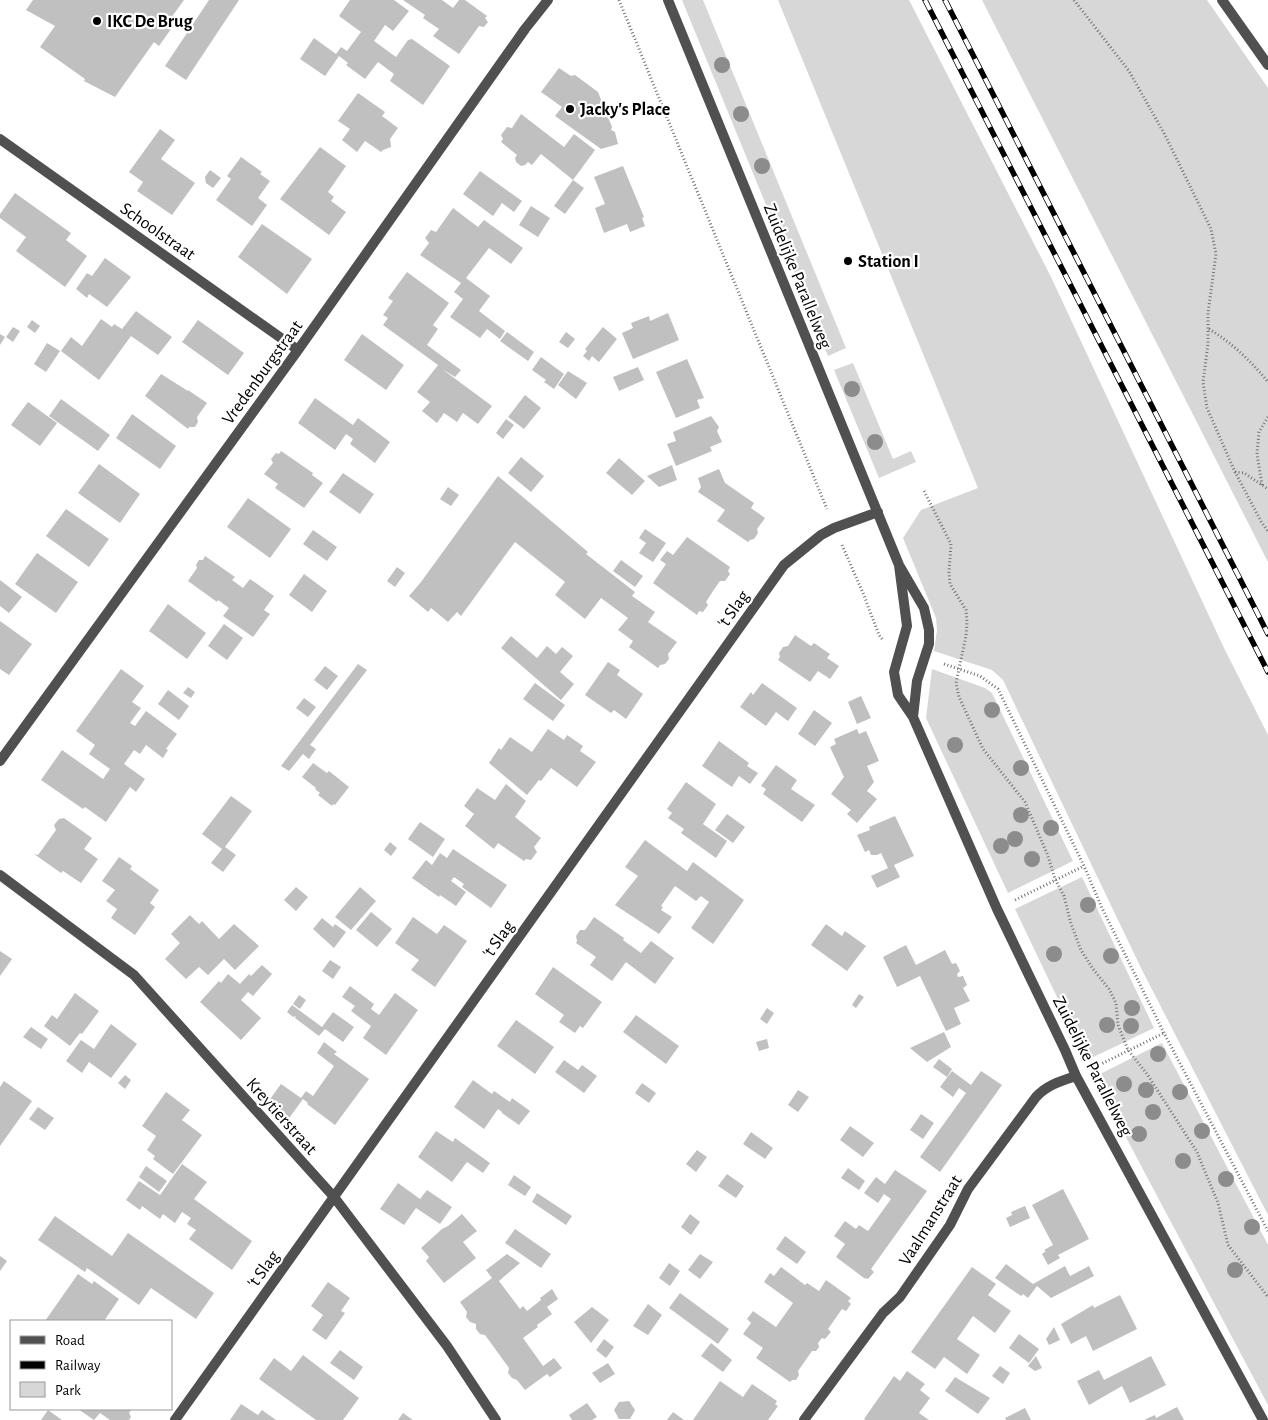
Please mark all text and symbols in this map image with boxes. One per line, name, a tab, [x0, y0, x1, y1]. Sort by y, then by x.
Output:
place label: IKC De Brug	[107, 13, 193, 31]
marker: IKC De Brug	[91, 15, 103, 27]
place label: Jacky's Place	[580, 101, 670, 119]
marker: Jacky's Place	[564, 103, 576, 115]
street label: Schoolstraat	[117, 200, 198, 264]
street label: Zuidelijke Parallelweg	[760, 201, 834, 352]
place label: Station I	[858, 253, 919, 271]
marker: Station I	[842, 255, 854, 267]
street label: Vredenburgstraat	[219, 317, 307, 428]
street label: 't Slag	[715, 587, 753, 632]
street label: 't Slag	[480, 917, 518, 962]
street label: Zuidelijke Parallelweg	[1049, 994, 1135, 1140]
street label: Kreytierstraat	[242, 1075, 320, 1159]
street label: Vaalmanstraat	[896, 1172, 966, 1269]
street label: 't Slag	[244, 1247, 283, 1292]
legend	[10, 1320, 172, 1410]
text: Road	[55, 1333, 85, 1348]
text: Railway	[55, 1358, 101, 1373]
text: Park	[55, 1383, 81, 1398]

